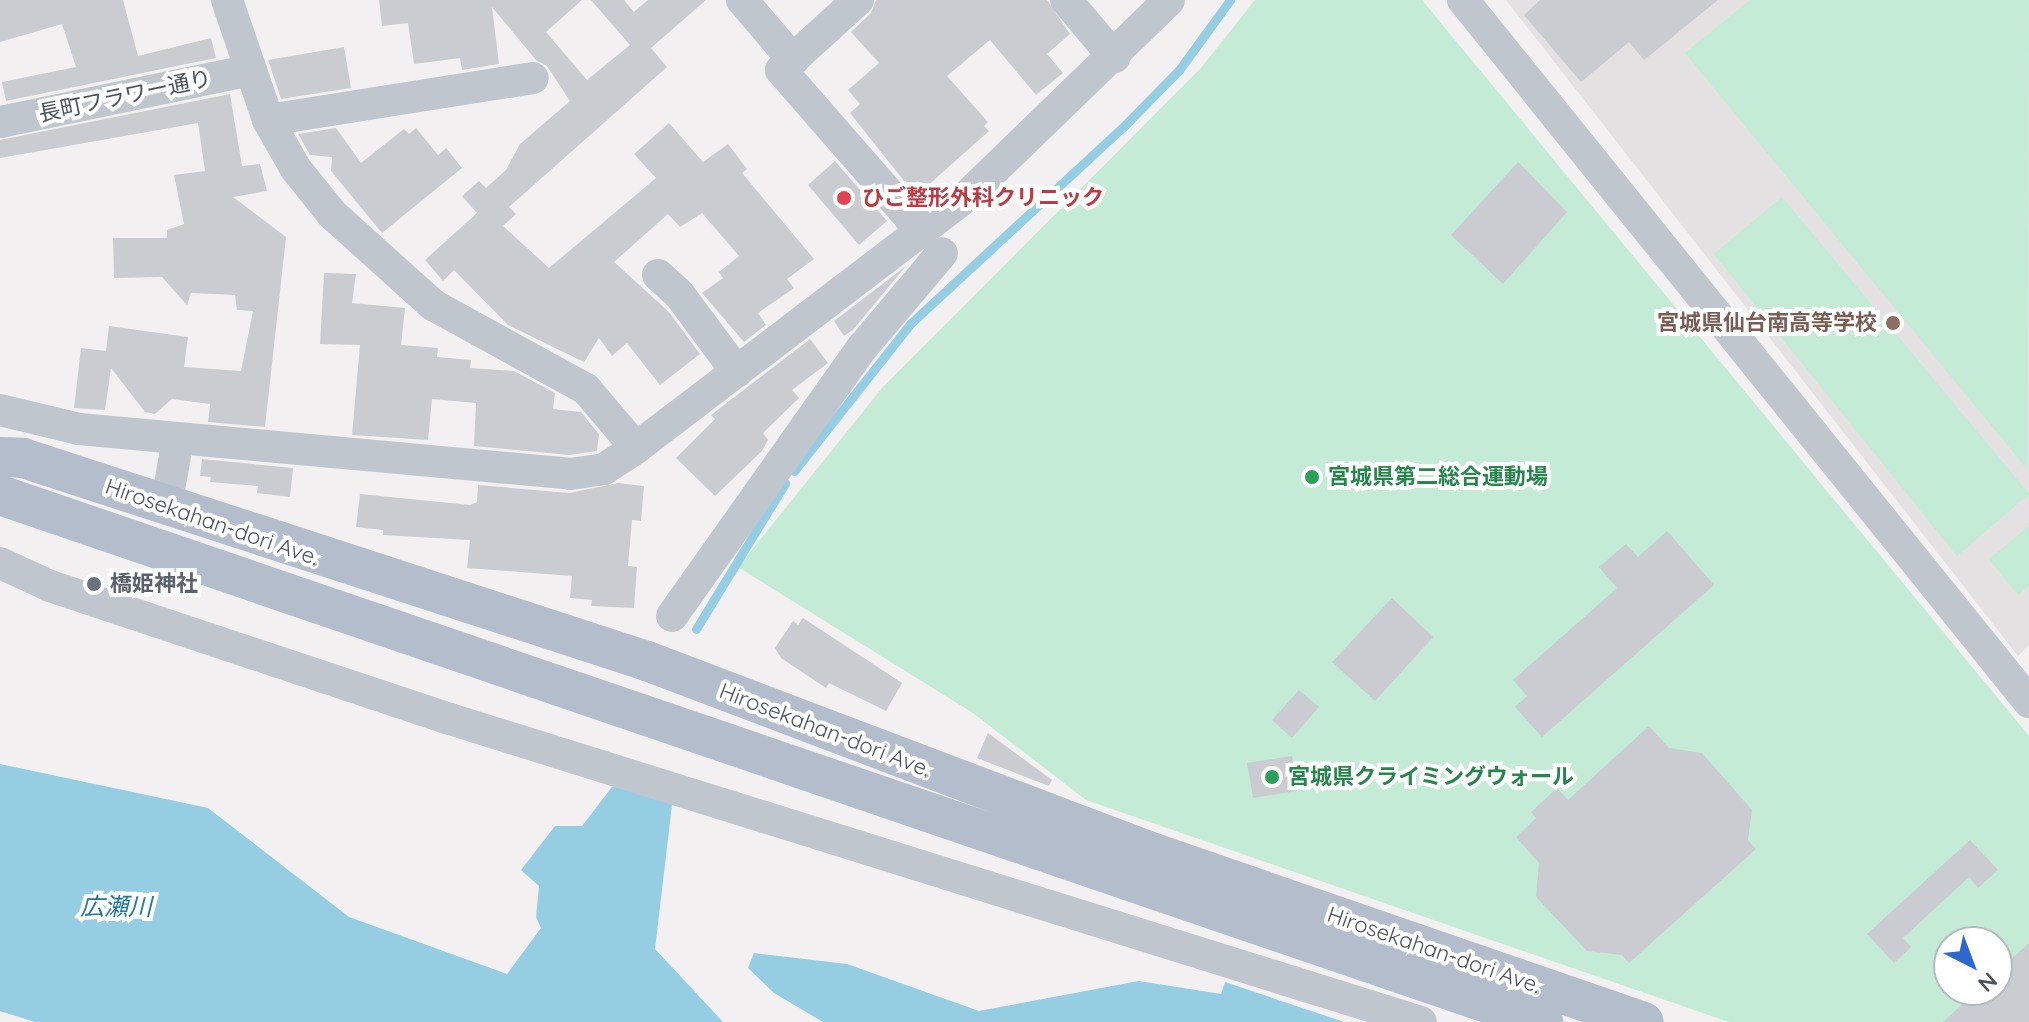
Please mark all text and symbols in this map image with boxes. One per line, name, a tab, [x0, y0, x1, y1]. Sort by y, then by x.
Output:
street label: 長町フラワー通り	[36, 65, 214, 127]
place label: ひご整形外科クリニック	[862, 185, 1104, 211]
marker: ひご整形外科クリニック	[833, 187, 855, 209]
place label: 宮城県仙台南高等学校	[1657, 310, 1877, 336]
marker: 宮城県仙台南高等学校	[1884, 314, 1902, 332]
place label: 宮城県第二総合運動場	[1328, 464, 1548, 490]
marker: 宮城県第二総合運動場	[1303, 468, 1321, 486]
street label: Hirosekahan-dori Ave.	[102, 473, 322, 571]
place label: 橋姫神社	[110, 571, 198, 597]
marker: 橋姫神社	[85, 575, 103, 593]
street label: Hirosekahan-dori Ave.	[716, 678, 934, 782]
place label: 宮城県クライミングウォール	[1288, 764, 1574, 790]
marker: 宮城県クライミングウォール	[1263, 768, 1281, 786]
water label: 広瀬川	[80, 893, 152, 921]
street label: Hirosekahan-dori Ave.	[1324, 901, 1544, 999]
north arrow	[1933, 926, 2013, 1006]
text: N	[1972, 967, 2003, 998]

